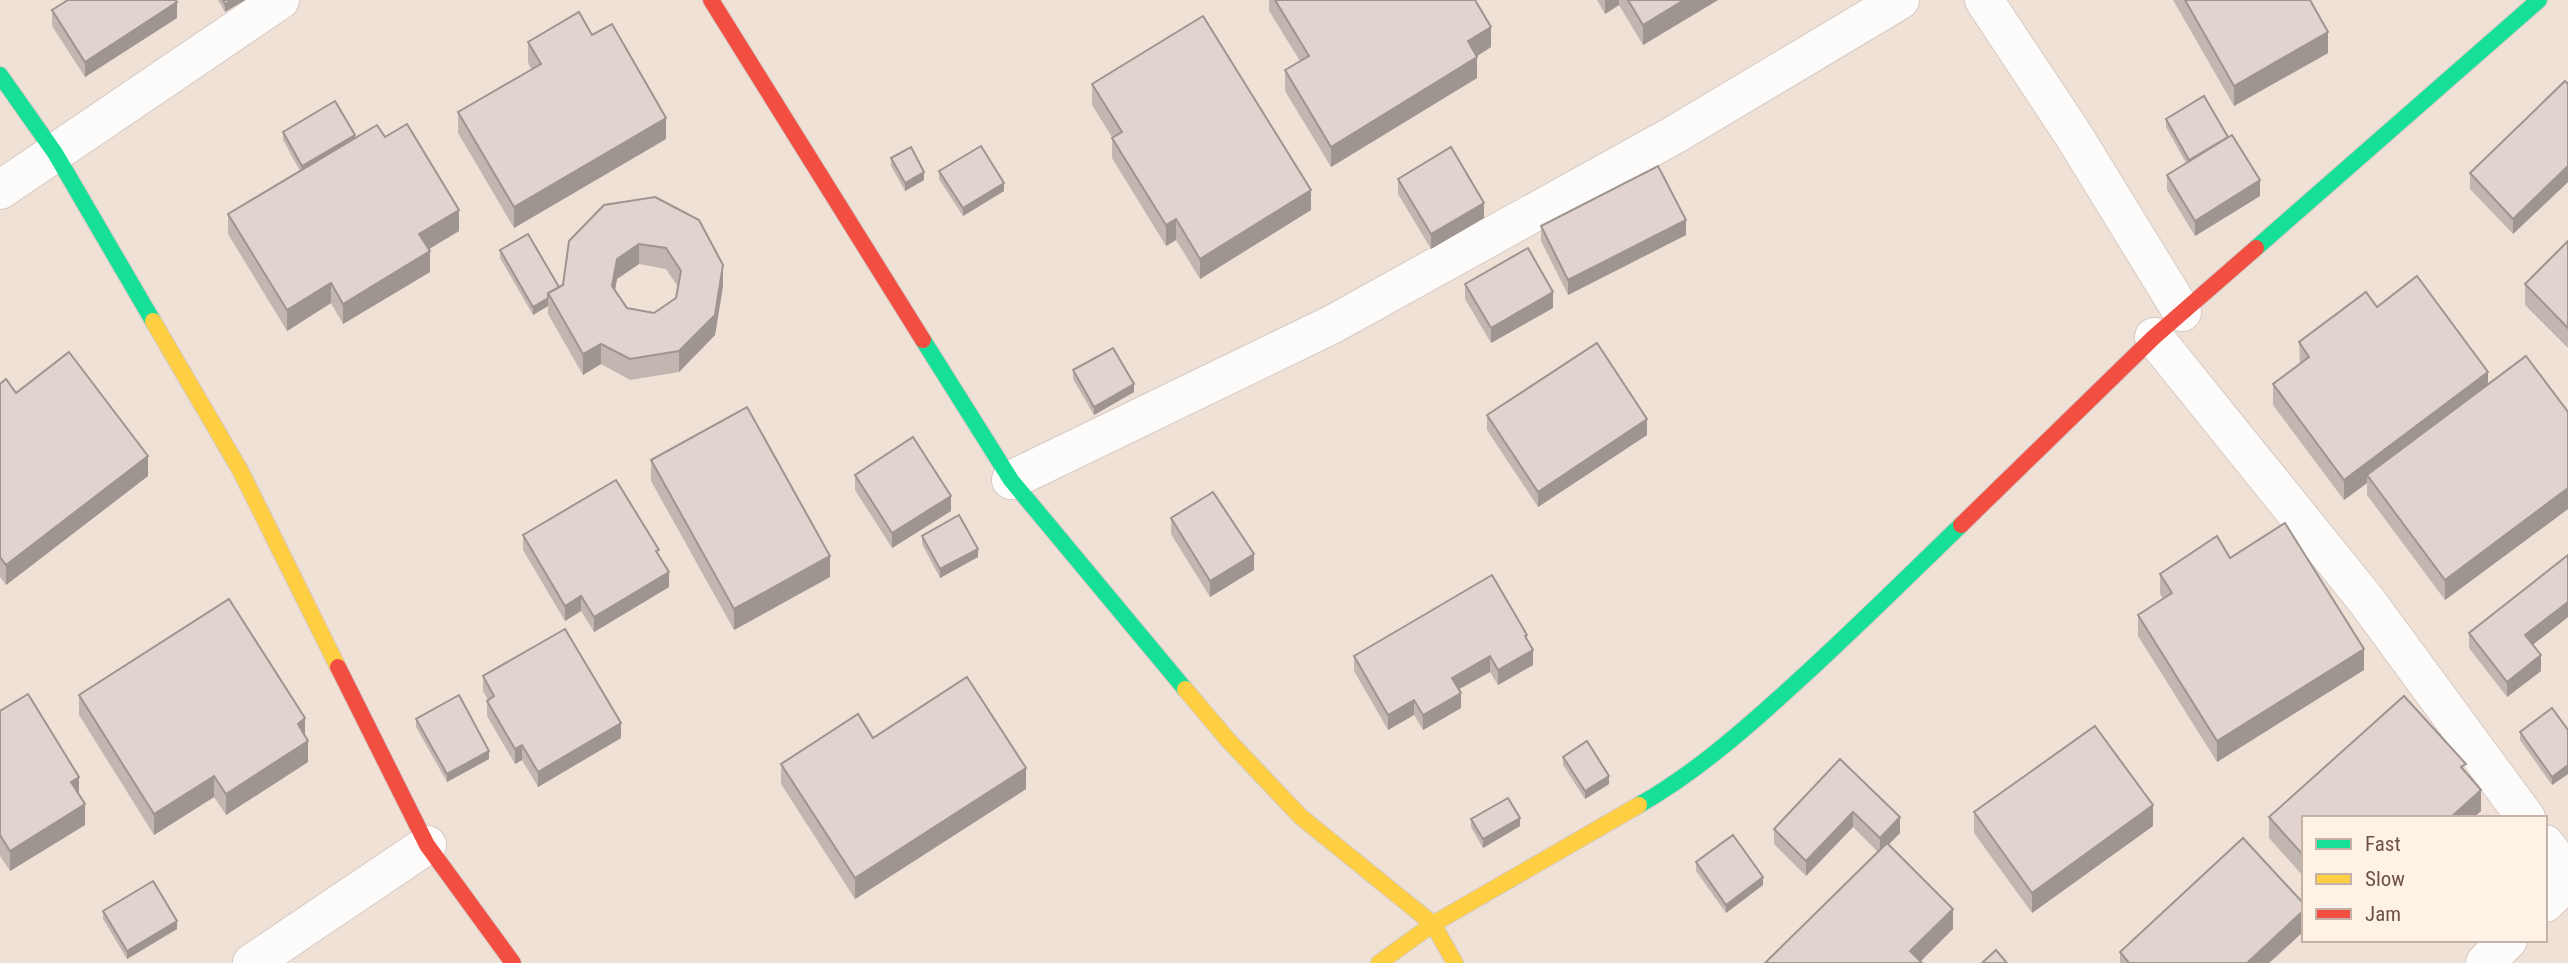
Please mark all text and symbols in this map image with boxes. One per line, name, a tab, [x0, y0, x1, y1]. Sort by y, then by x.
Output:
legend	[2302, 816, 2547, 942]
text: Fast	[2365, 832, 2401, 856]
text: Slow	[2365, 867, 2405, 891]
text: Jam	[2365, 902, 2401, 926]

